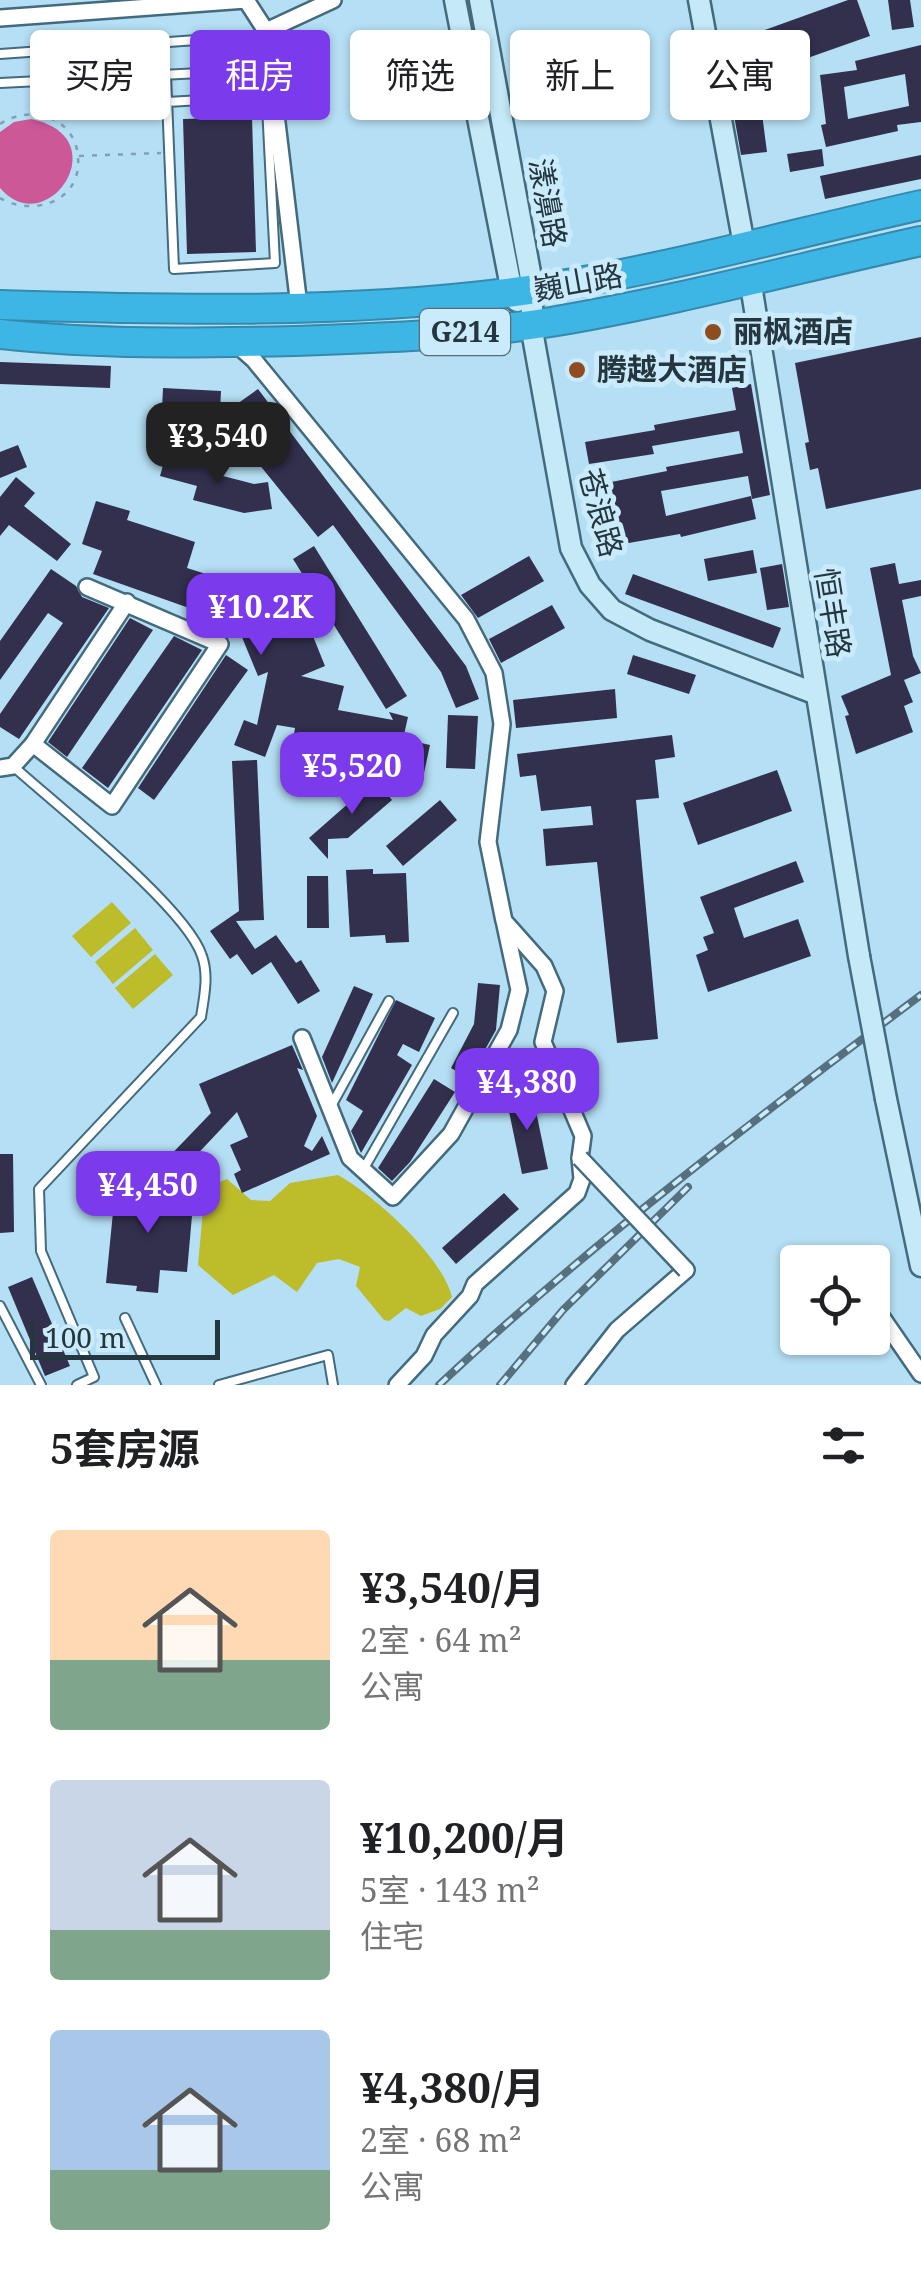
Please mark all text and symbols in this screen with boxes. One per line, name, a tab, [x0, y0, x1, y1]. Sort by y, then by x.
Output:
chip: 买房	[30, 30, 170, 120]
chip: 租房	[190, 30, 330, 120]
chip: 筛选	[350, 30, 490, 120]
chip: 新上	[510, 30, 650, 120]
chip: 公寓	[670, 30, 810, 120]
street label: 漾濞路	[520, 155, 576, 251]
street label: 巍山路	[530, 254, 626, 310]
road number: G214	[420, 309, 510, 355]
place label: 丽枫酒店	[733, 310, 853, 351]
marker: 丽枫酒店	[702, 321, 724, 343]
place label: 腾越大酒店	[597, 348, 747, 389]
marker: 腾越大酒店	[566, 359, 588, 381]
pin: ¥3,540	[137, 402, 299, 487]
text: ¥3,540	[168, 413, 268, 456]
street label: 苍浪路	[570, 464, 633, 561]
street label: 恒丰路	[806, 565, 861, 660]
pin: ¥10.2K	[180, 573, 342, 658]
text: ¥10.2K	[208, 584, 314, 627]
pin: ¥5,520	[271, 732, 433, 817]
text: ¥5,520	[302, 743, 402, 786]
pin: ¥4,380	[446, 1048, 608, 1133]
text: ¥4,380	[477, 1059, 577, 1102]
pin: ¥4,450	[67, 1151, 229, 1236]
text: ¥4,450	[98, 1162, 198, 1205]
map controls	[780, 1245, 890, 1355]
button: locate	[780, 1245, 890, 1355]
scale bar	[30, 1315, 220, 1360]
text: 100 m	[45, 1318, 126, 1356]
icon: filters	[816, 1418, 871, 1473]
text: 5套房源	[50, 1419, 200, 1476]
text: ¥3,540/月	[360, 1558, 545, 1615]
icon: home	[130, 1570, 250, 1690]
text: 2室 · 64 m²	[360, 1618, 522, 1661]
text: 公寓	[360, 1664, 424, 1707]
text: ¥10,200/月	[360, 1808, 569, 1865]
icon: home	[130, 1820, 250, 1940]
text: 5室 · 143 m²	[360, 1868, 540, 1911]
text: 住宅	[360, 1914, 424, 1957]
text: ¥4,380/月	[360, 2058, 545, 2115]
icon: home	[130, 2070, 250, 2190]
text: 2室 · 68 m²	[360, 2118, 522, 2161]
text: 公寓	[360, 2164, 424, 2207]

